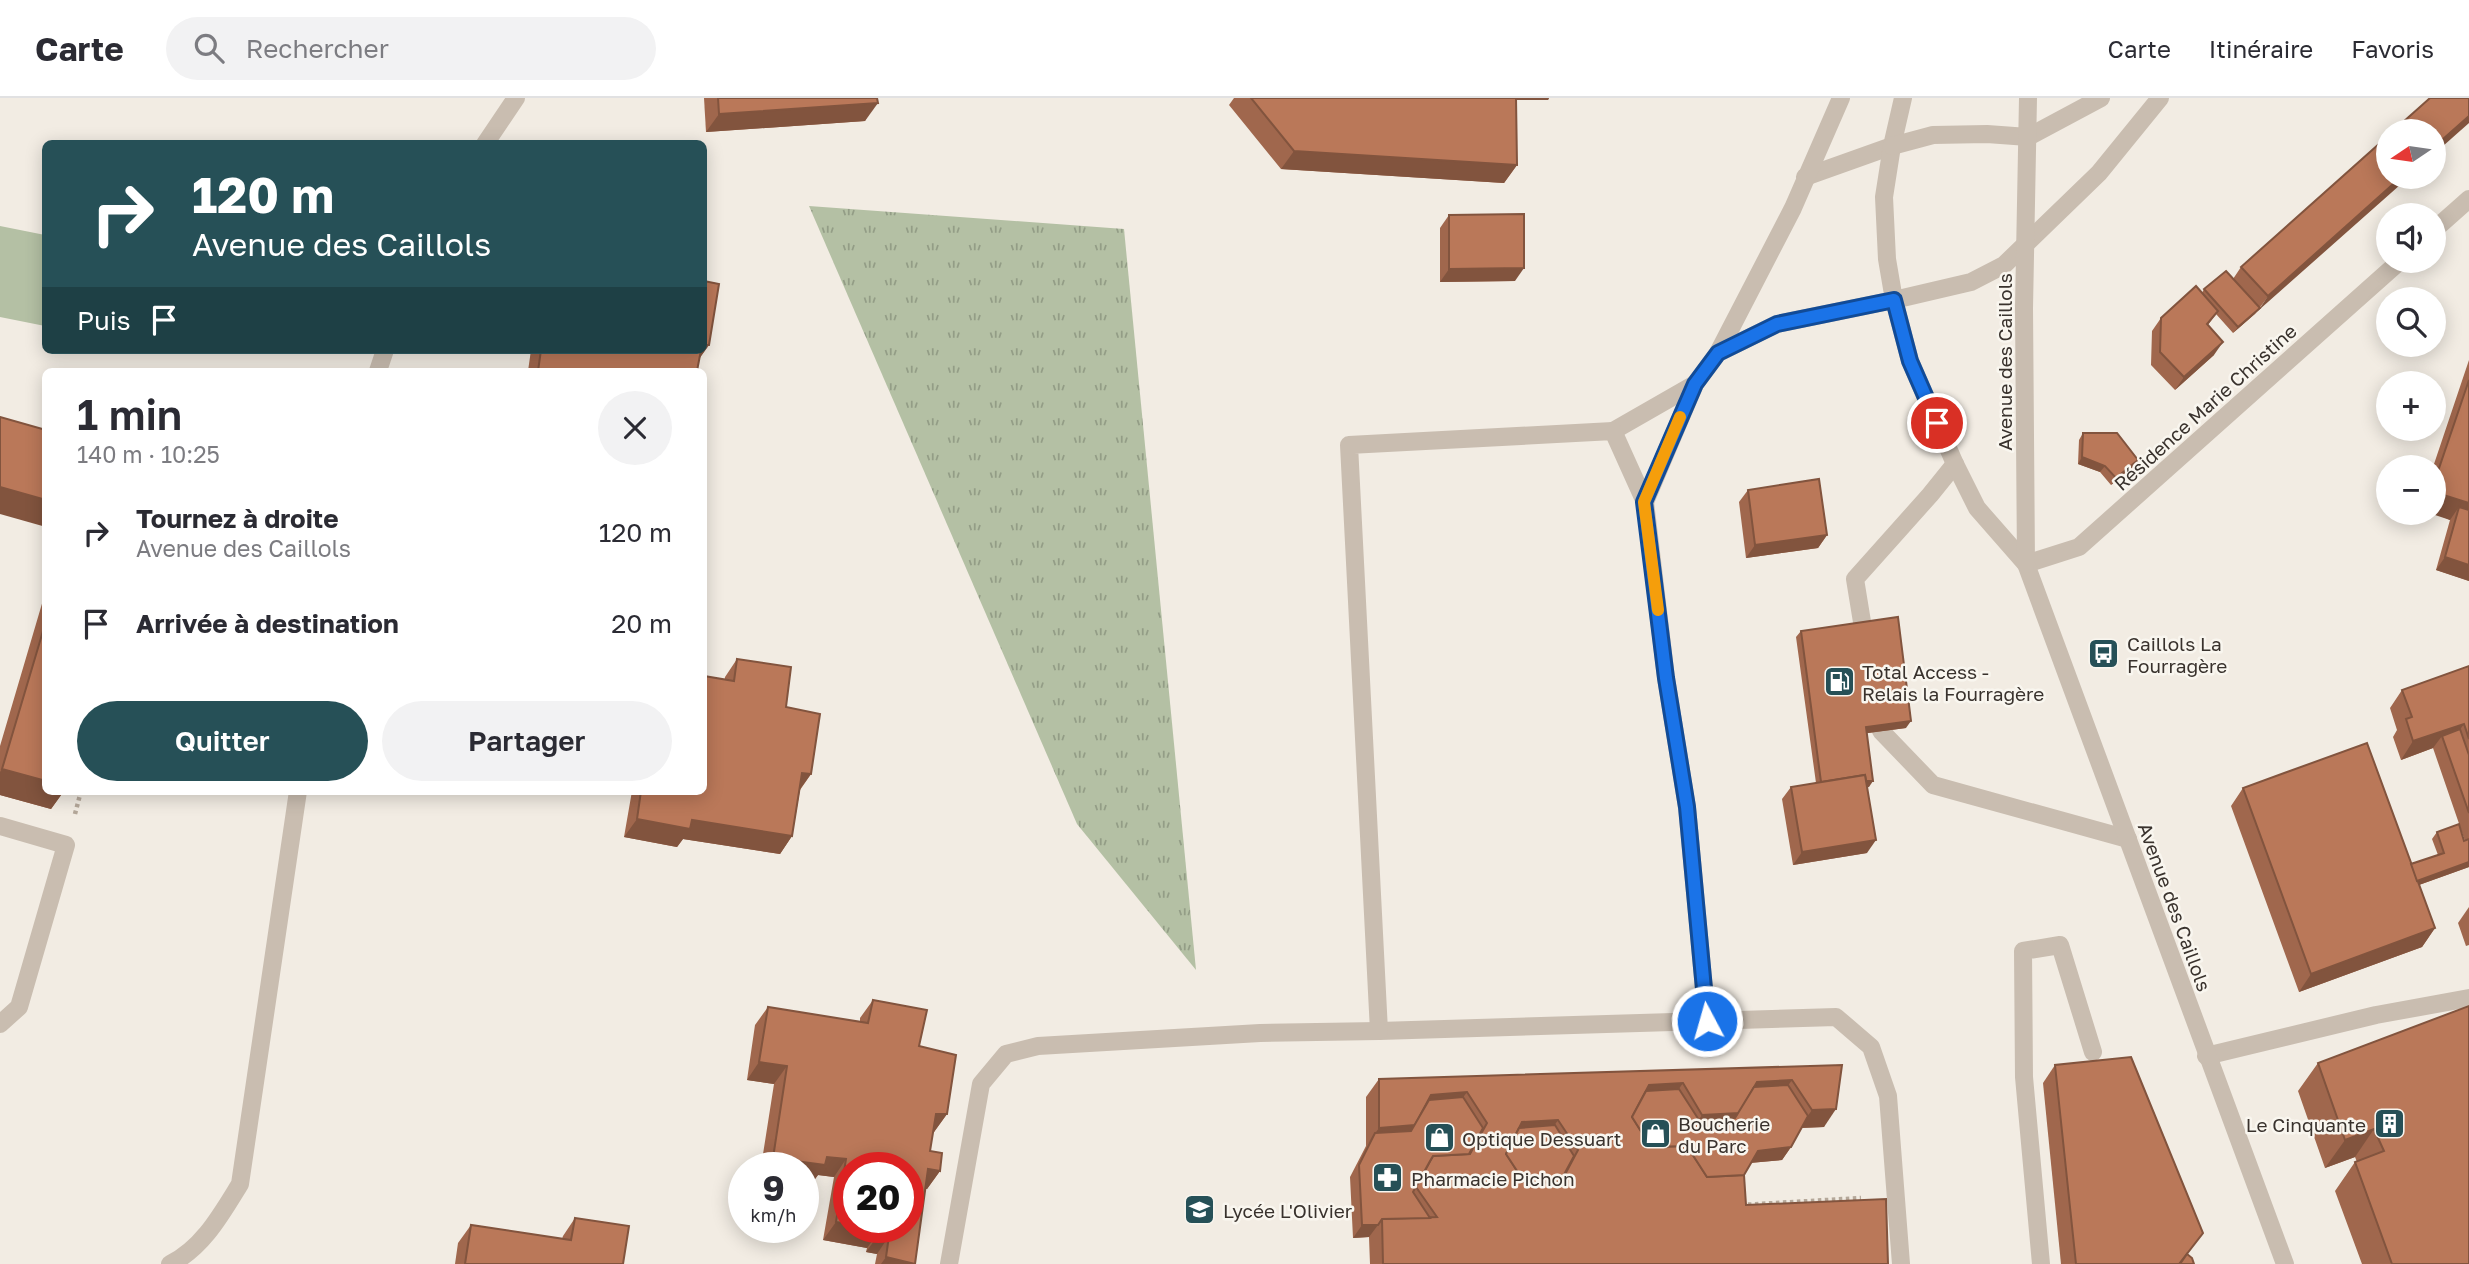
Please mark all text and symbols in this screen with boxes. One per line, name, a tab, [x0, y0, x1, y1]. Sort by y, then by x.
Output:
search box	[166, 17, 656, 80]
text: Carte	[35, 29, 124, 68]
icon: search	[190, 29, 228, 67]
text: Rechercher	[246, 33, 389, 64]
text: Carte	[2108, 34, 2171, 63]
text: Itinéraire	[2209, 34, 2313, 63]
text: Favoris	[2351, 34, 2434, 63]
north arrow	[2376, 119, 2446, 189]
map controls	[2376, 119, 2446, 525]
text: 120 m	[192, 165, 334, 224]
icon: right	[77, 168, 168, 259]
button: sound	[2376, 203, 2446, 273]
text: Avenue des Caillols	[192, 225, 491, 263]
street label: Avenue des Caillols	[1993, 273, 2016, 451]
button: search	[2376, 287, 2446, 357]
icon: arrive	[145, 301, 183, 339]
text: Puis	[77, 305, 131, 336]
street label: Résidence Marie Christine	[2109, 319, 2301, 495]
button: +	[2376, 371, 2446, 441]
text: 1 min	[77, 389, 182, 439]
button: close	[598, 391, 672, 465]
pin	[1907, 393, 1967, 453]
icon: arrive	[1918, 404, 1956, 442]
text: 140 m · 10:25	[77, 440, 220, 468]
button: −	[2376, 455, 2446, 525]
text: Tournez à droite	[136, 503, 339, 534]
icon: right	[77, 514, 115, 552]
text: 120 m	[599, 517, 672, 548]
text: Avenue des Caillols	[136, 534, 351, 562]
icon: arrive	[77, 605, 115, 643]
text: Arrivée à destination	[136, 608, 399, 639]
text: 20 m	[611, 608, 672, 639]
place label: Caillols La Fourragère	[2127, 632, 2227, 677]
bus stop icon: Caillols La Fourragère	[2087, 637, 2121, 671]
place label: Total Access - Relais la Fourragère	[1862, 660, 2044, 705]
fuel station icon: Total Access - Relais la Fourragère	[1822, 665, 1856, 699]
button: Quitter	[77, 701, 368, 781]
button: Partager	[382, 701, 672, 781]
street label: Avenue des Caillols	[2134, 820, 2216, 994]
position arrow	[1670, 984, 1744, 1058]
building icon: Le Cinquante	[2372, 1107, 2406, 1141]
place label: Boucherie du Parc	[1678, 1112, 1770, 1157]
place label: Le Cinquante	[2246, 1113, 2366, 1136]
shop icon: Boucherie du Parc	[1638, 1117, 1672, 1151]
shop icon: Optique Dessuart	[1422, 1121, 1456, 1155]
place label: Optique Dessuart	[1462, 1127, 1621, 1150]
speed limit sign: 20	[833, 1152, 924, 1243]
pharmacy icon: Pharmacie Pichon	[1371, 1161, 1405, 1195]
text: 9	[762, 1167, 785, 1209]
place label: Pharmacie Pichon	[1411, 1167, 1575, 1190]
school or university icon: Lycée L'Olivier	[1183, 1193, 1217, 1227]
place label: Lycée L'Olivier	[1223, 1199, 1353, 1222]
text: km/h	[751, 1204, 796, 1226]

